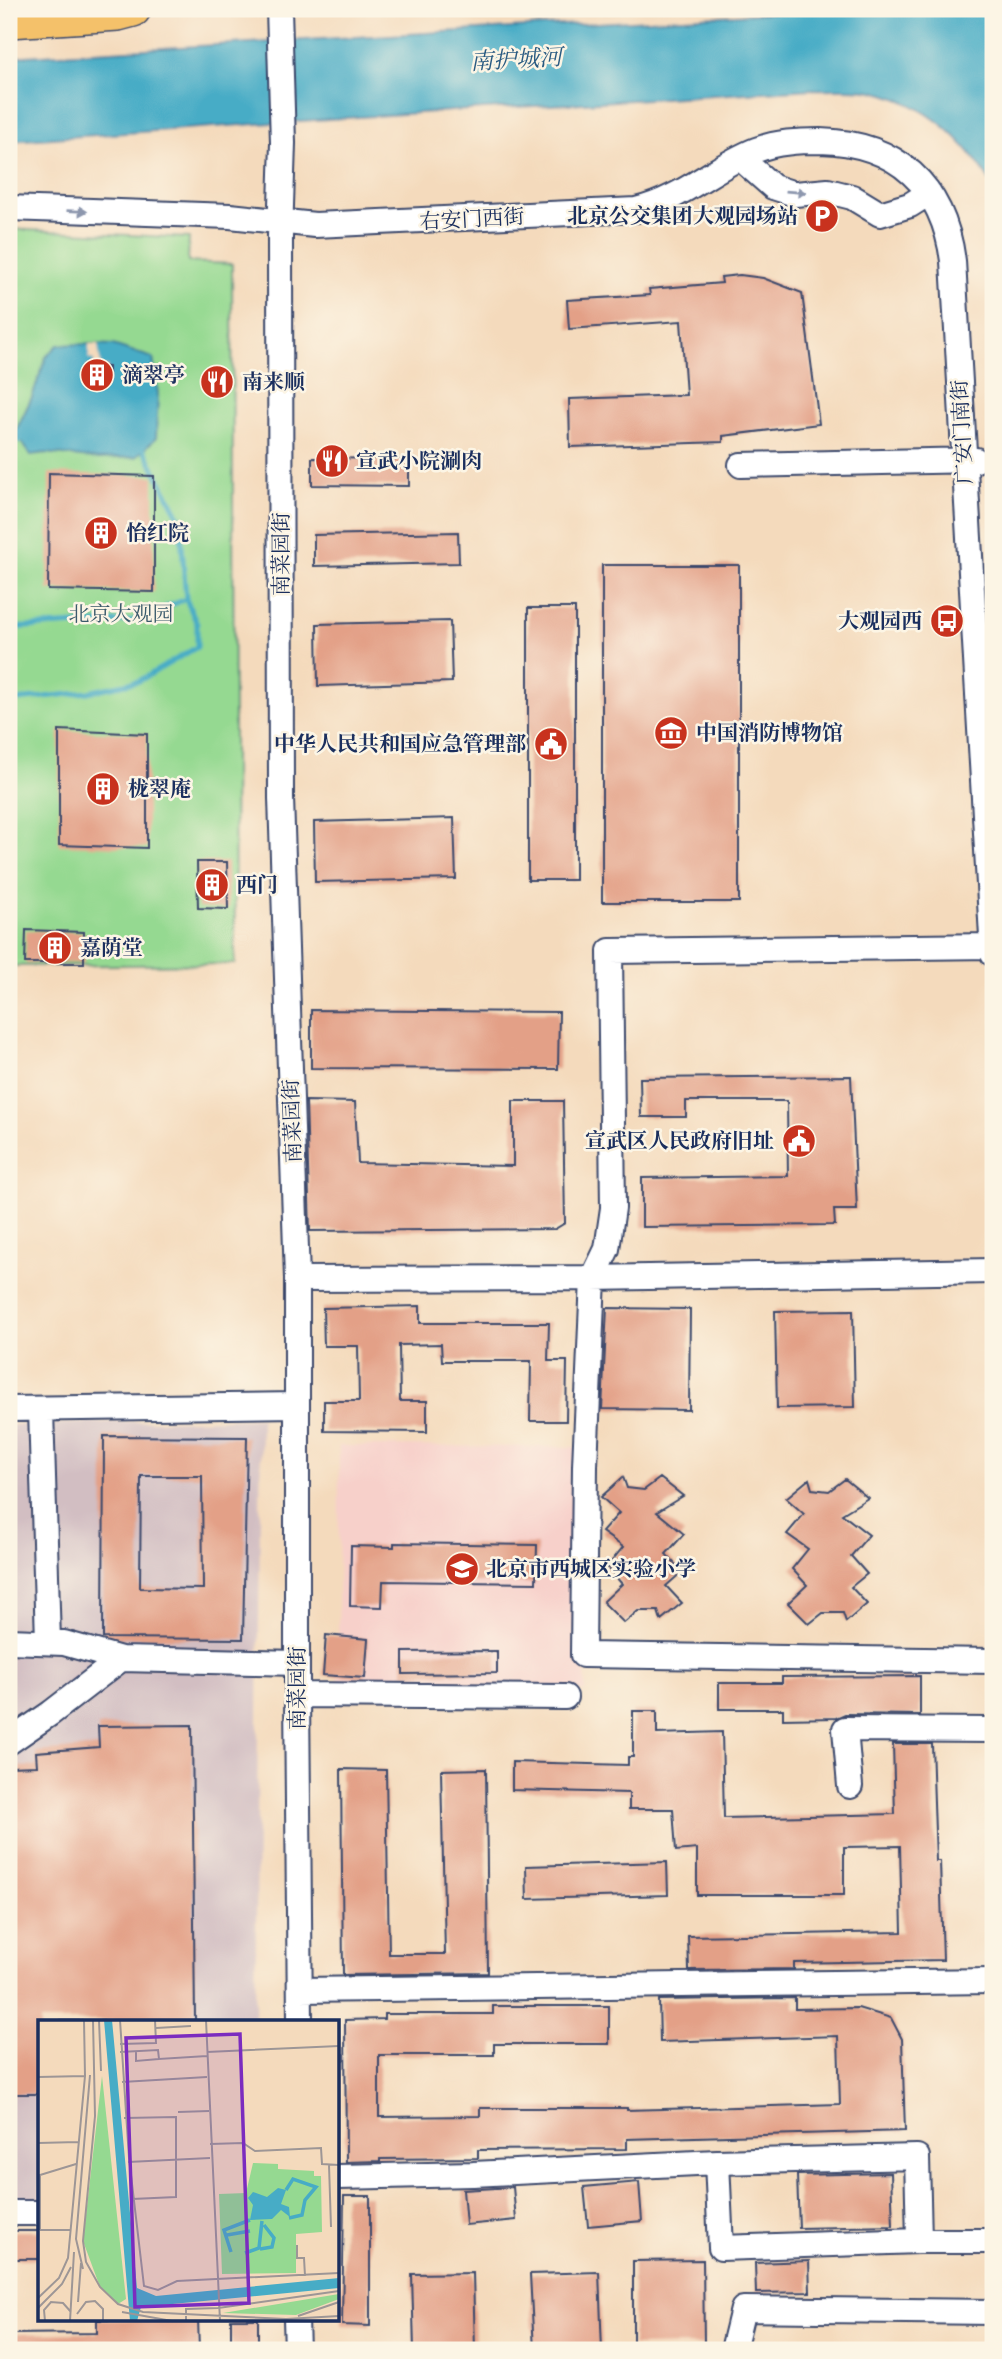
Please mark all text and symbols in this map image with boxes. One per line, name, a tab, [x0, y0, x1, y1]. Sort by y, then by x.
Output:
water label: 南护城河	[469, 43, 567, 77]
one-way arrow	[785, 187, 807, 198]
parking icon: 北京公交集团大观园场站	[803, 197, 841, 235]
street label: 右安门西街	[419, 204, 525, 236]
place label: 北京公交集团大观园场站	[567, 204, 798, 230]
one-way arrow	[66, 205, 88, 216]
building icon: 滴翠亭	[78, 356, 116, 394]
place label: 滴翠亭	[122, 363, 185, 389]
restaurant icon: 南来顺	[198, 363, 236, 401]
place label: 南来顺	[242, 370, 305, 396]
street label: 广安门南街	[947, 379, 979, 485]
restaurant icon: 宣武小院涮肉	[313, 442, 351, 480]
place label: 宣武小院涮肉	[356, 449, 482, 475]
street label: 南菜园街	[269, 512, 295, 596]
building icon: 怡红院	[82, 514, 120, 552]
place label: 怡红院	[126, 521, 189, 547]
park label: 北京大观园	[69, 602, 174, 628]
bus stop icon: 大观园西	[928, 602, 966, 640]
place label: 大观园西	[838, 609, 922, 635]
museum icon: 中国消防博物馆	[652, 714, 690, 752]
place label: 中国消防博物馆	[696, 721, 843, 747]
public building icon: 中华人民共和国应急管理部	[532, 725, 570, 763]
place label: 中华人民共和国应急管理部	[274, 732, 526, 758]
building icon: 栊翠庵	[84, 770, 122, 808]
place label: 栊翠庵	[128, 777, 191, 803]
building icon: 西门	[193, 866, 231, 904]
place label: 西门	[236, 873, 278, 899]
building icon: 嘉荫堂	[36, 929, 74, 967]
place label: 嘉荫堂	[80, 936, 143, 962]
street label: 南菜园街	[279, 1079, 307, 1163]
public building icon: 宣武区人民政府旧址	[780, 1122, 818, 1160]
place label: 宣武区人民政府旧址	[585, 1129, 774, 1155]
school or university icon: 北京市西城区实验小学	[443, 1550, 481, 1588]
place label: 北京市西城区实验小学	[486, 1557, 696, 1583]
street label: 南菜园街	[285, 1646, 311, 1730]
inset map	[38, 2020, 340, 2320]

